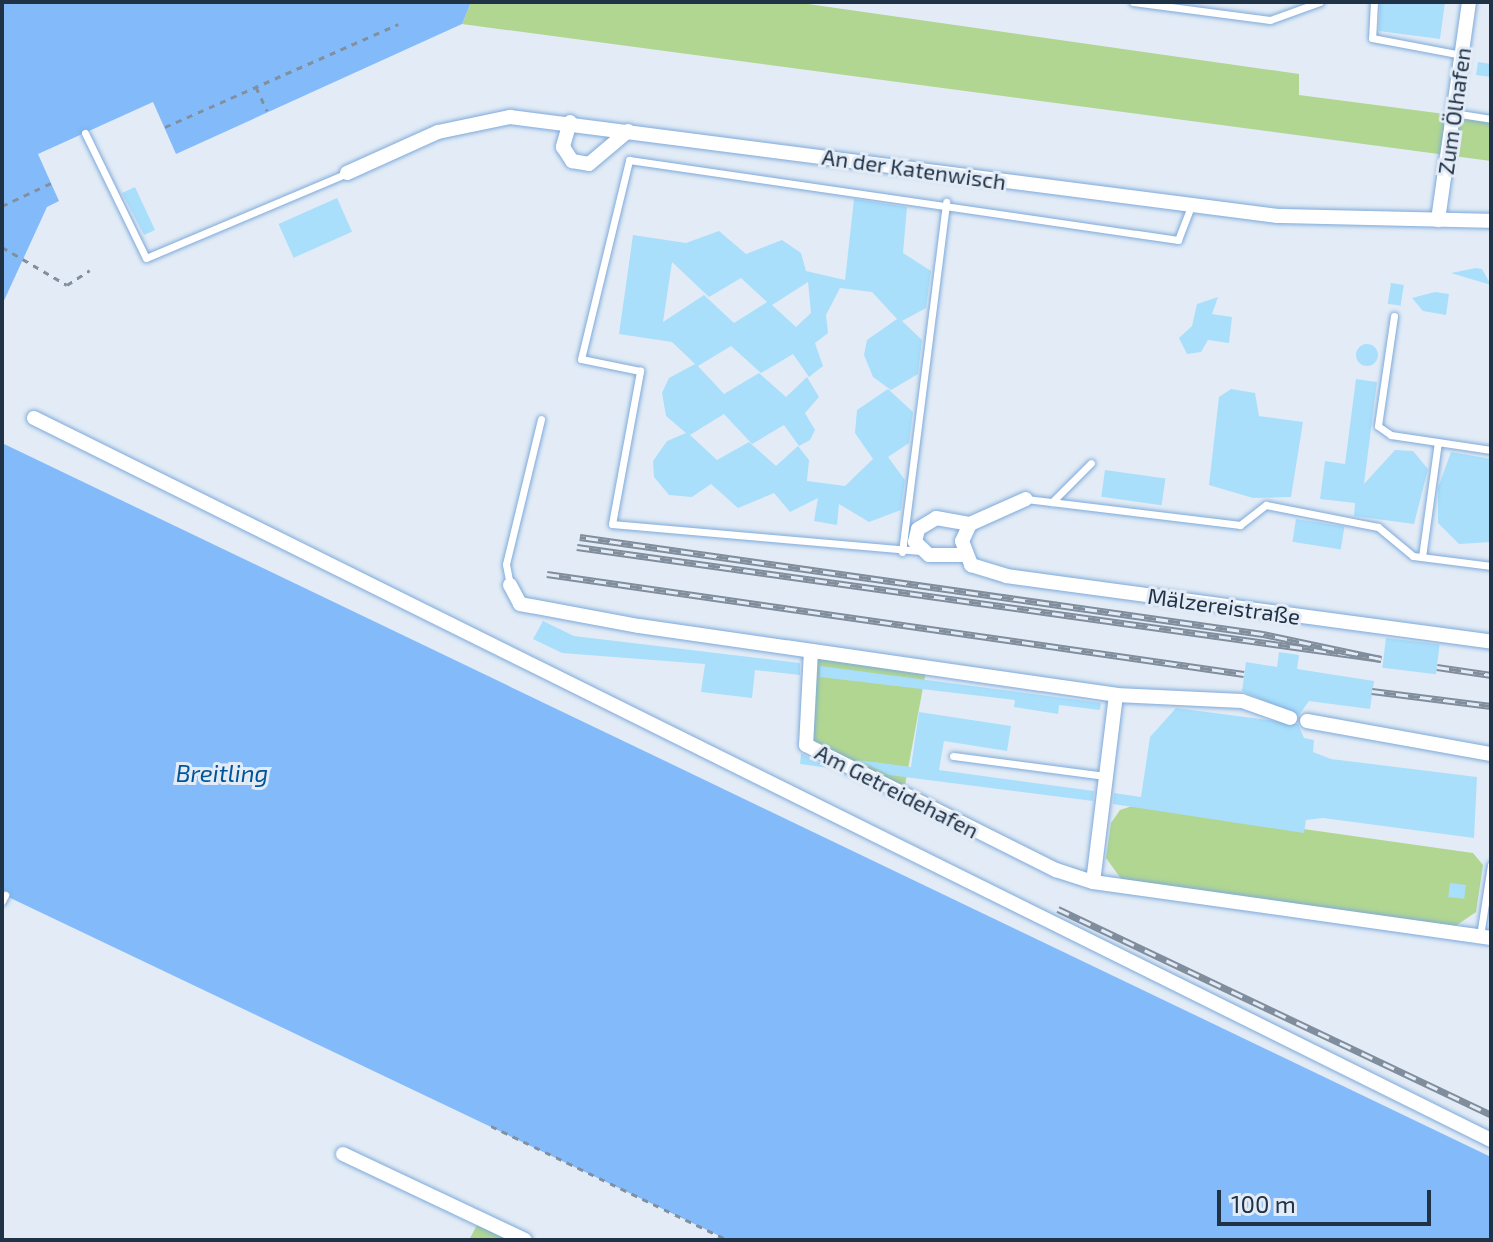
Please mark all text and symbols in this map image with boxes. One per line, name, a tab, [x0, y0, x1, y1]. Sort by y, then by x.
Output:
street label: Zum Ölhafen	[1432, 46, 1476, 176]
street label: An der Katenwisch	[820, 143, 1008, 195]
street label: Mälzereistraße	[1146, 582, 1302, 630]
street label: Am Getreidehafen	[811, 738, 983, 844]
water label: Breitling	[176, 759, 268, 787]
scale bar	[1221, 1174, 1435, 1224]
text: 100 m	[1231, 1189, 1296, 1218]

